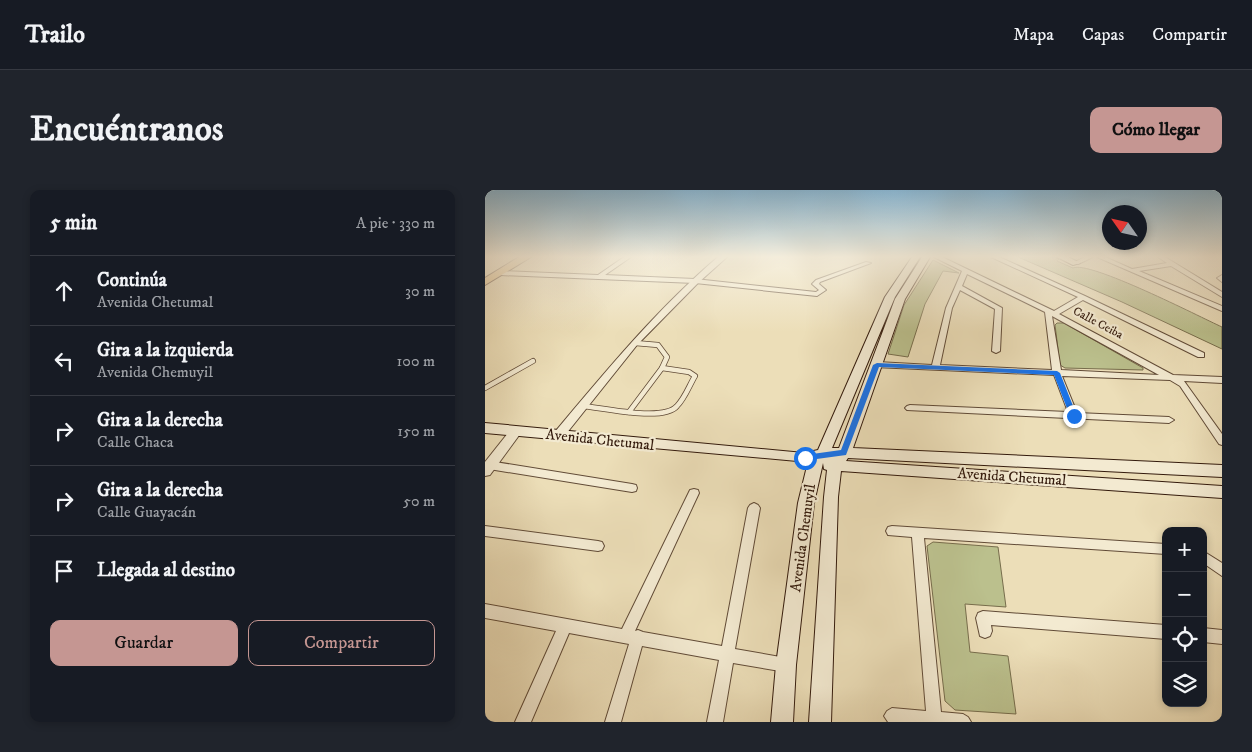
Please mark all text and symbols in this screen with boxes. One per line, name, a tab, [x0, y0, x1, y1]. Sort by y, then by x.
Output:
text: Trailo	[25, 20, 85, 50]
text: Mapa	[1013, 24, 1054, 46]
text: Capas	[1082, 24, 1124, 46]
text: Compartir	[1152, 24, 1227, 46]
button: Cómo llegar	[1090, 107, 1222, 153]
text: Encuéntranos	[30, 108, 224, 152]
north arrow	[1102, 205, 1147, 250]
text: 5 min	[50, 210, 97, 236]
text: A pie · 330 m	[356, 213, 435, 233]
text: Continúa	[97, 269, 167, 292]
icon: ahead	[50, 277, 78, 305]
text: 30 m	[405, 281, 435, 301]
text: Avenida Chetumal	[97, 292, 213, 312]
street label: Calle Ceiba	[1070, 304, 1126, 343]
text: Gira a la izquierda	[97, 339, 233, 362]
icon: left	[50, 347, 78, 375]
text: 100 m	[397, 351, 435, 371]
text: Avenida Chemuyil	[97, 362, 213, 382]
route end	[1063, 405, 1086, 428]
text: Gira a la derecha	[97, 409, 223, 432]
icon: right	[50, 417, 78, 445]
text: 150 m	[397, 421, 435, 441]
street label: Avenida Chetumal	[545, 425, 656, 455]
text: Calle Chaca	[97, 432, 174, 452]
route start	[794, 447, 817, 470]
street label: Avenida Chetumal	[957, 464, 1068, 490]
text: Gira a la derecha	[97, 479, 223, 502]
street label: Avenida Chemuyil	[786, 482, 820, 593]
icon: right	[50, 487, 78, 515]
text: 50 m	[403, 491, 435, 511]
text: Calle Guayacán	[97, 502, 196, 522]
map controls	[1162, 527, 1207, 707]
button: +	[1162, 527, 1207, 572]
icon: arrive	[50, 557, 78, 585]
text: Llegada al destino	[97, 559, 235, 582]
button: −	[1162, 572, 1207, 617]
button: locate	[1162, 617, 1207, 662]
button: Guardar	[50, 620, 238, 666]
button: Compartir	[248, 620, 435, 666]
button: layers	[1162, 662, 1207, 707]

